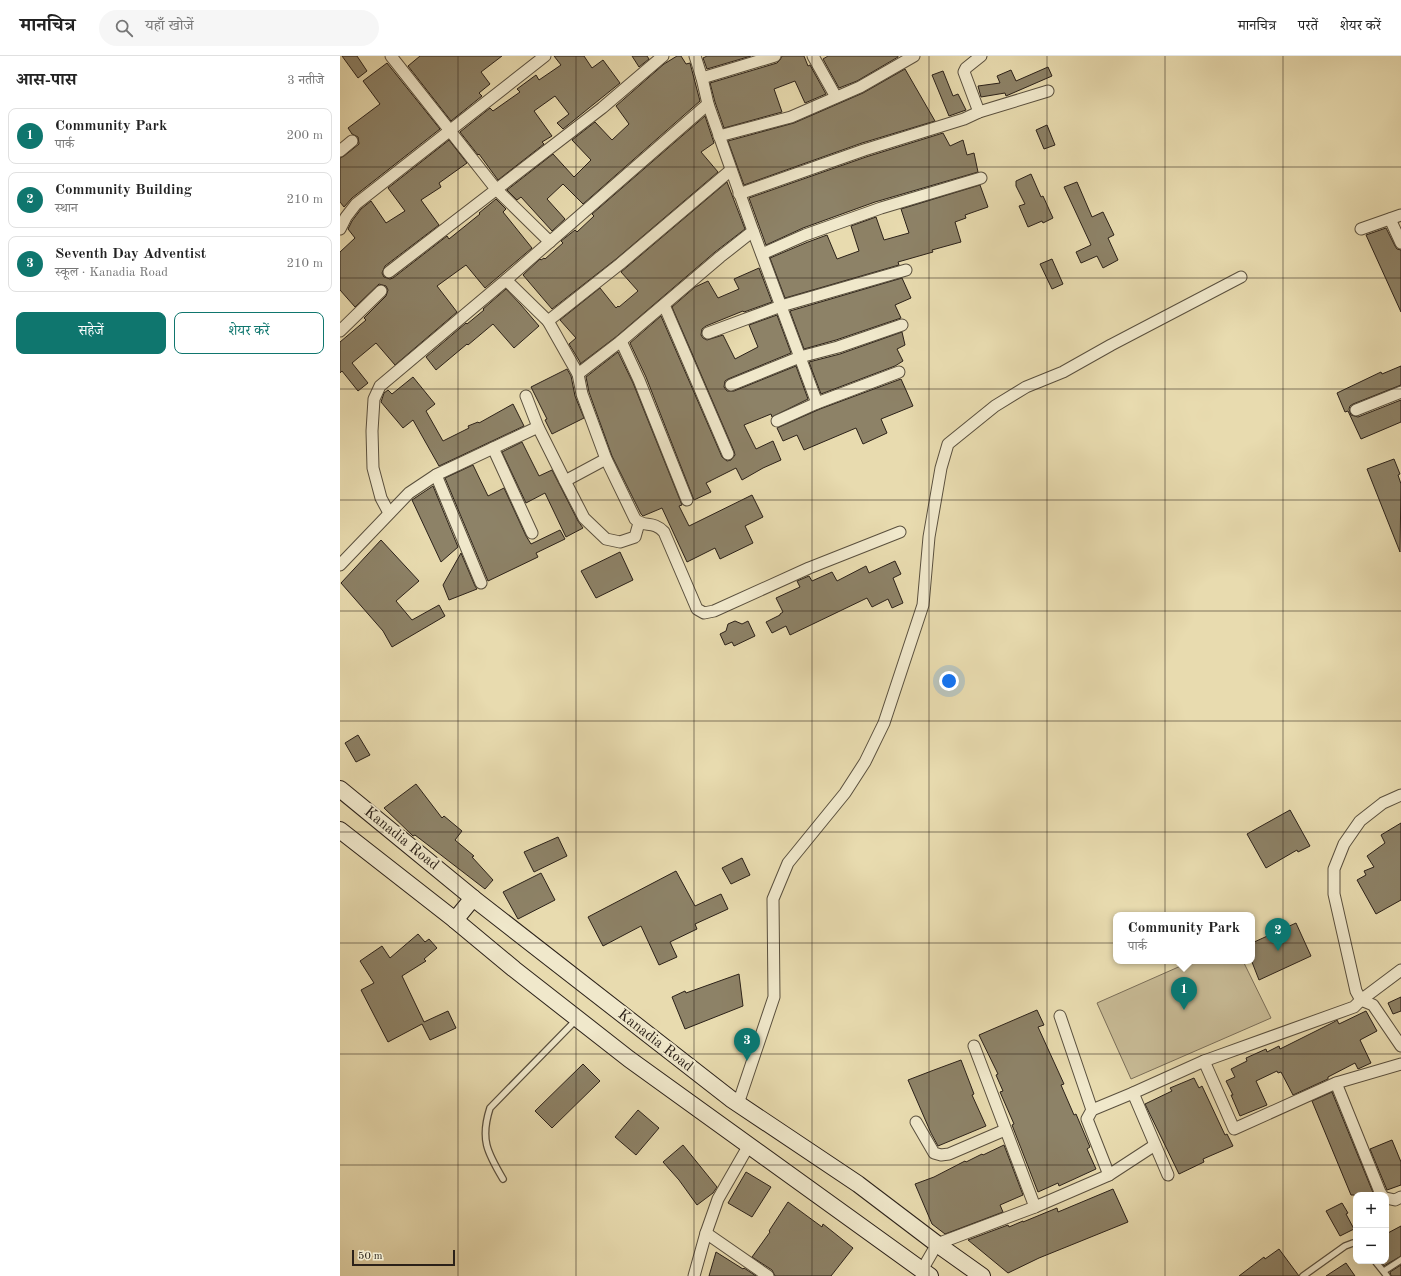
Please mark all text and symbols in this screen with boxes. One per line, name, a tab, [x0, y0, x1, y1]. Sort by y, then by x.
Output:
search box	[99, 10, 379, 46]
text: मानचित्र	[20, 17, 75, 36]
icon: search	[113, 17, 135, 39]
text: यहाँ खोजें	[145, 19, 193, 34]
text: मानचित्र	[1238, 19, 1276, 33]
text: परतें	[1298, 19, 1318, 33]
text: शेयर करें	[1340, 19, 1381, 33]
text: आस-पास	[16, 72, 76, 89]
text: 3 नतीजे	[287, 74, 324, 87]
text: Community Park	[55, 119, 167, 134]
text: 1	[26, 129, 34, 142]
text: 200 m	[286, 129, 323, 142]
text: पार्क	[55, 138, 74, 151]
text: Community Building	[55, 183, 192, 198]
text: 2	[26, 193, 34, 206]
text: 210 m	[286, 193, 323, 206]
text: स्थान	[55, 202, 78, 215]
text: Seventh Day Adventist	[55, 247, 206, 262]
text: 3	[26, 257, 34, 270]
text: 210 m	[286, 257, 323, 270]
text: स्कूल · Kanadia Road	[55, 266, 168, 279]
button: सहेजें	[16, 312, 166, 354]
button: शेयर करें	[174, 312, 324, 354]
your location	[939, 671, 959, 691]
street label: Kanadia Road	[361, 804, 441, 874]
popup	[1113, 912, 1255, 964]
pin: 2	[1265, 918, 1291, 951]
text: Community Park	[1128, 921, 1240, 936]
text: पार्क	[1128, 940, 1147, 953]
pin: 1	[1171, 977, 1197, 1010]
street label: Kanadia Road	[614, 1007, 696, 1075]
pin: 3	[734, 1028, 760, 1061]
map controls	[1353, 1192, 1389, 1264]
button: +	[1353, 1192, 1389, 1228]
button: −	[1353, 1228, 1389, 1264]
scale bar	[352, 1248, 455, 1267]
text: 50 m	[358, 1251, 383, 1262]

